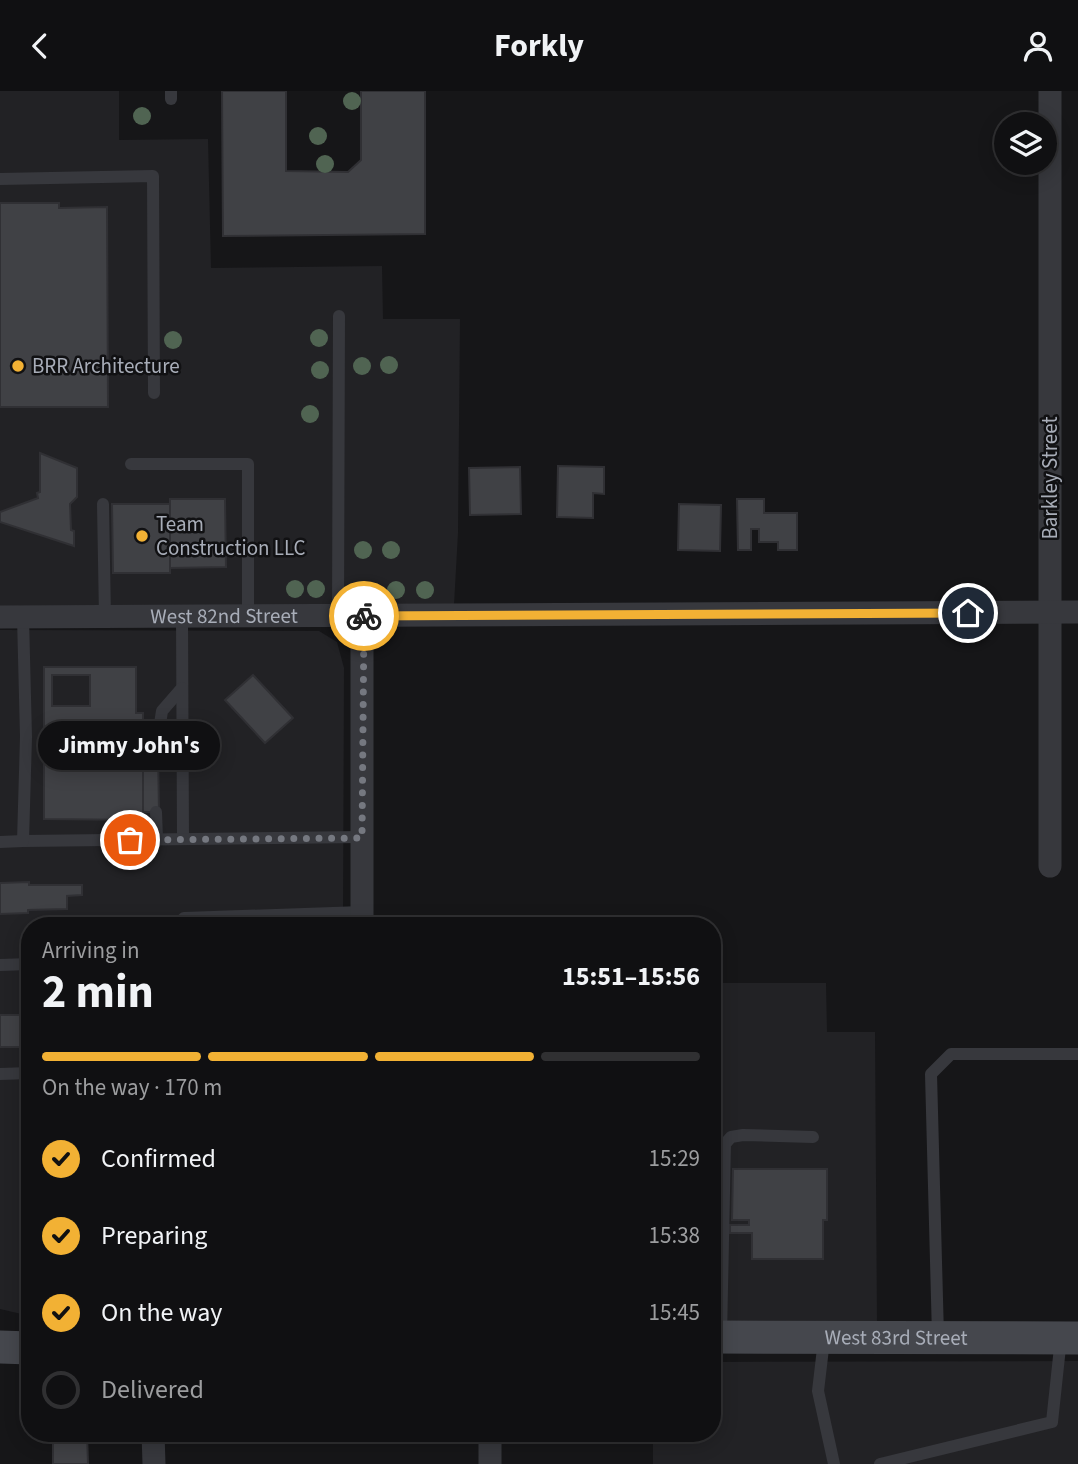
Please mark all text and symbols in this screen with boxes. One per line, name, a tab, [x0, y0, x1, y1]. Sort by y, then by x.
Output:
text: Forkly	[494, 23, 584, 69]
icon: back	[21, 27, 59, 65]
icon: person	[1019, 27, 1057, 65]
map controls	[994, 112, 1057, 175]
button: layers	[994, 112, 1057, 175]
place label: BRR Architecture	[32, 351, 180, 381]
marker: BRR Architecture	[10, 358, 26, 374]
street label: Barkley Street	[1035, 416, 1065, 540]
place label: Team Construction LLC	[156, 509, 306, 563]
marker: Team Construction LLC	[134, 528, 150, 544]
courier	[329, 581, 399, 651]
pin	[938, 583, 998, 643]
icon: home	[949, 594, 987, 632]
icon: bike	[345, 597, 383, 635]
street label: West 82nd Street	[150, 601, 298, 631]
callout: Jimmy John's	[39, 721, 221, 770]
text: Jimmy John's	[58, 729, 200, 762]
pin	[100, 810, 160, 870]
icon: bag	[111, 821, 149, 859]
text: Arriving in	[42, 934, 140, 967]
text: 15:51–15:56	[562, 958, 700, 995]
text: 2 min	[42, 960, 154, 1025]
text: On the way · 170 m	[42, 1071, 222, 1104]
icon: check	[42, 1140, 80, 1178]
text: Confirmed	[101, 1140, 216, 1177]
text: 15:29	[649, 1142, 700, 1175]
icon: check	[42, 1217, 80, 1255]
text: Preparing	[101, 1217, 207, 1254]
text: 15:38	[649, 1219, 700, 1252]
icon: check	[42, 1294, 80, 1332]
text: On the way	[101, 1294, 222, 1331]
text: 15:45	[649, 1296, 700, 1329]
street label: West 83rd Street	[824, 1322, 968, 1353]
text: Delivered	[101, 1371, 204, 1408]

